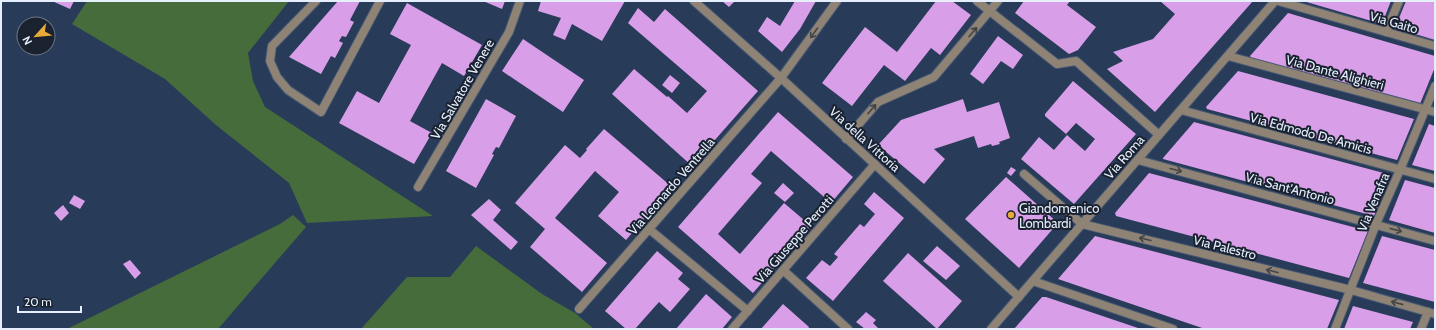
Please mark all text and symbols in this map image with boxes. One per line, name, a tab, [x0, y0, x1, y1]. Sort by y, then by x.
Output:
street label: Via Gaito	[1368, 7, 1420, 37]
north arrow	[16, 16, 56, 56]
one-way arrow	[810, 27, 818, 38]
one-way arrow	[968, 27, 977, 37]
text: N	[19, 34, 35, 47]
street label: Via Salvatore Venere	[427, 36, 497, 142]
street label: Via Dante Alighieri	[1284, 51, 1386, 93]
street label: Via della Vittoria	[826, 103, 904, 175]
one-way arrow	[867, 105, 876, 115]
street label: Via Edmodo De Amicis	[1248, 109, 1374, 157]
street label: Via Roma	[1101, 131, 1148, 182]
street label: Via Leonardo Ventrella	[624, 134, 718, 238]
one-way arrow	[1169, 167, 1182, 174]
street label: Via Sant'Antonio	[1244, 168, 1336, 208]
street label: Via Venafra	[1353, 170, 1393, 234]
street label: Via Giuseppe Perotti	[751, 192, 837, 286]
place label: Giandomenico Lombardi	[1019, 200, 1099, 231]
marker: Giandomenico Lombardi	[1006, 210, 1016, 220]
one-way arrow	[1389, 227, 1402, 234]
street label: Via Palestro	[1192, 231, 1258, 263]
one-way arrow	[1139, 235, 1152, 243]
one-way arrow	[1265, 266, 1278, 274]
scale bar	[18, 288, 81, 314]
text: 20 m	[24, 294, 52, 309]
one-way arrow	[1391, 299, 1404, 306]

